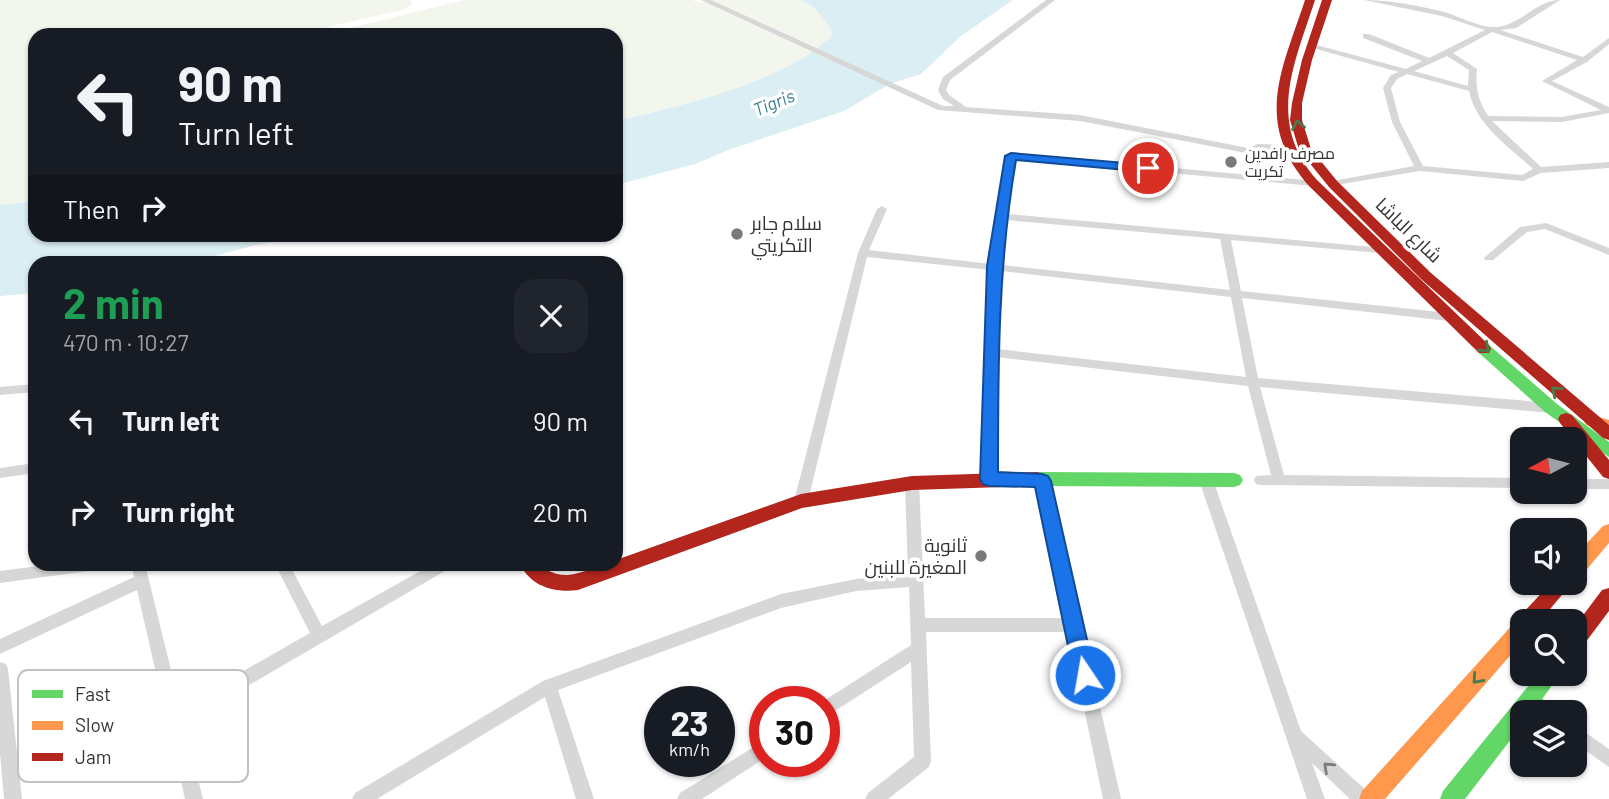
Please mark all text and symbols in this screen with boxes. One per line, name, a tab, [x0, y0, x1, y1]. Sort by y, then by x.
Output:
text: 90 m	[178, 53, 283, 112]
icon: left	[63, 56, 154, 147]
water label: Tigris	[750, 84, 798, 120]
text: Turn left	[178, 113, 295, 151]
one-way arrow	[1291, 119, 1306, 131]
pin	[1118, 138, 1178, 198]
place label: مصرف رافدين تكريت	[1245, 143, 1335, 181]
icon: arrive	[1129, 149, 1167, 187]
marker: مصرف رافدين تكريت	[1223, 154, 1239, 170]
icon: right	[134, 189, 172, 227]
street label: شارع الباشا	[1369, 192, 1447, 269]
text: Then	[63, 193, 120, 224]
place label: سلام جابر التكريتي	[750, 211, 822, 260]
marker: سلام جابر التكريتي	[729, 226, 745, 242]
text: 2 min	[63, 277, 164, 327]
button: close	[514, 279, 588, 353]
text: 470 m · 10:27	[63, 328, 189, 356]
one-way arrow	[1477, 340, 1490, 353]
one-way arrow	[1552, 387, 1565, 399]
icon: left	[63, 402, 101, 440]
text: Turn left	[122, 405, 220, 436]
text: 90 m	[533, 405, 588, 436]
north arrow	[1510, 427, 1587, 504]
map controls	[1510, 427, 1587, 777]
icon: right	[63, 493, 101, 531]
text: Turn right	[122, 496, 235, 527]
text: 20 m	[533, 496, 588, 527]
button: sound	[1510, 518, 1587, 595]
place label: ثانوية المغيرة للبنين	[864, 533, 967, 579]
marker: ثانوية المغيرة للبنين	[973, 548, 989, 564]
button: search	[1510, 609, 1587, 686]
position arrow	[1048, 638, 1122, 712]
legend	[18, 670, 248, 782]
one-way arrow	[1473, 671, 1485, 684]
text: Fast	[75, 682, 111, 705]
speed limit sign: 30	[749, 686, 840, 777]
button: layers	[1510, 700, 1587, 777]
text: 23	[670, 701, 709, 743]
text: Slow	[75, 713, 114, 736]
text: km/h	[669, 738, 710, 760]
text: Jam	[75, 745, 111, 768]
one-way arrow	[1323, 762, 1336, 775]

